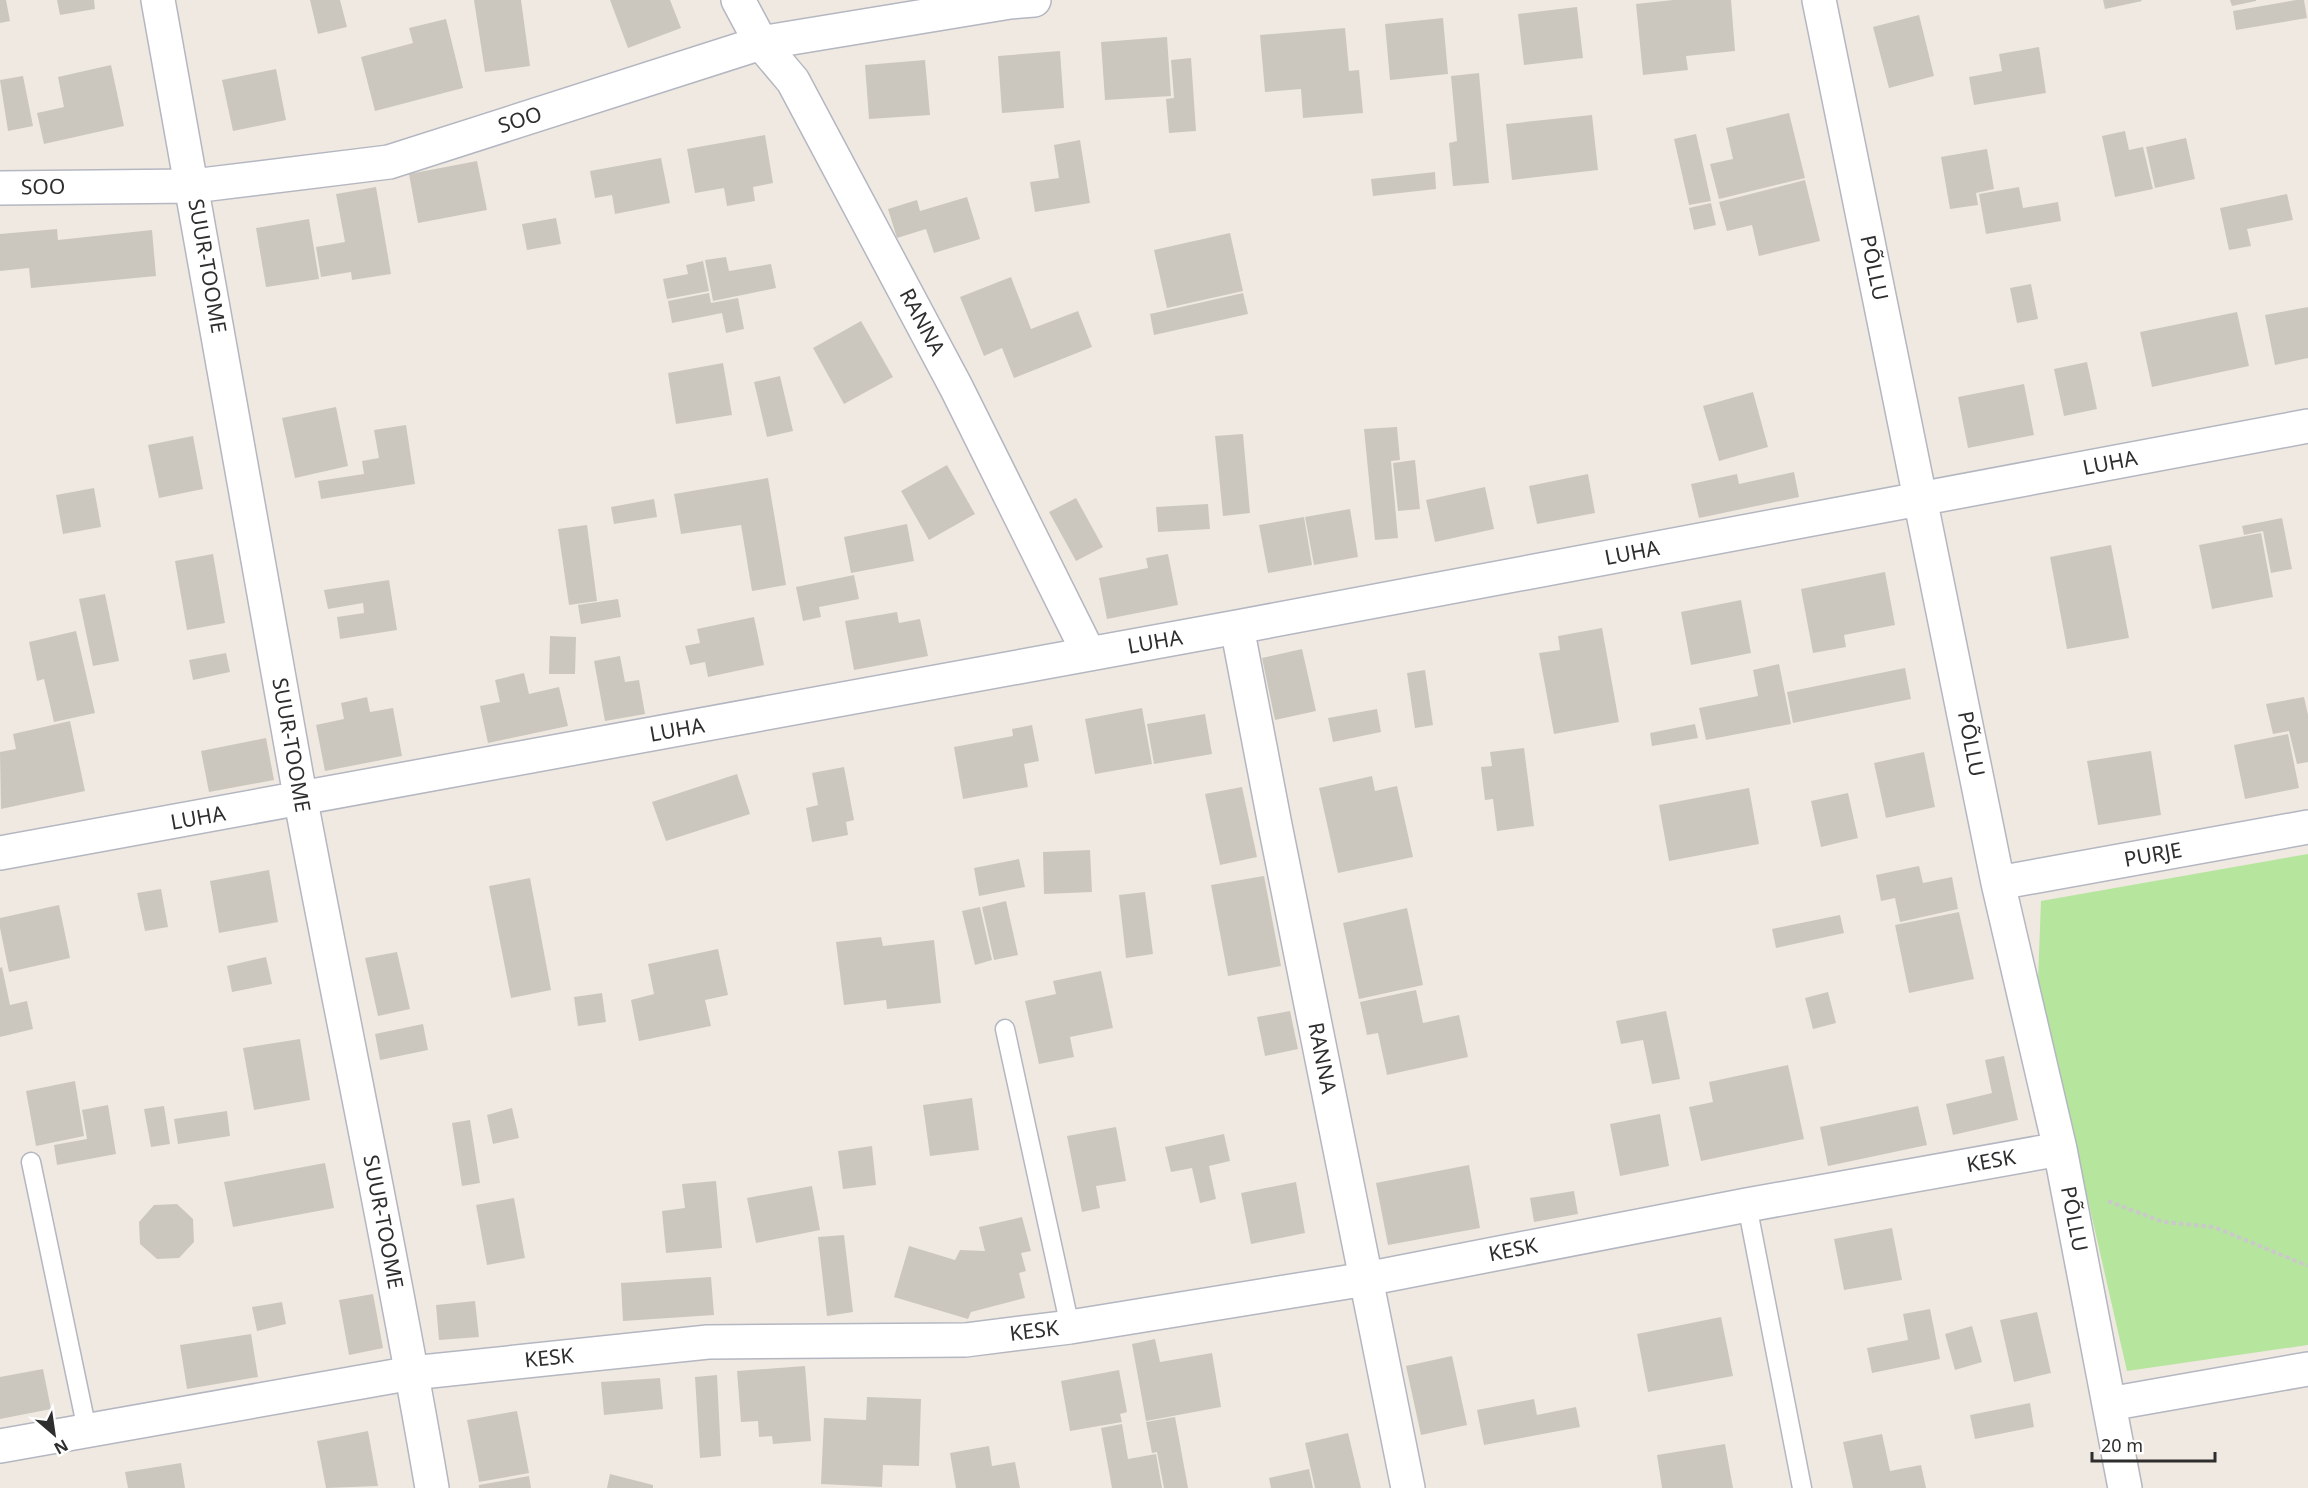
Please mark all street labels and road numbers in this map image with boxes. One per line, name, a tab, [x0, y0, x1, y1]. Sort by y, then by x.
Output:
street label: SOO	[494, 99, 545, 139]
street label: SOO	[21, 172, 65, 200]
street label: SUUR-TOOME	[182, 196, 234, 335]
street label: PÕLLU	[1854, 232, 1896, 303]
street label: RANNA	[894, 283, 952, 360]
street label: LUHA	[2080, 443, 2140, 481]
street label: LUHA	[1602, 533, 1662, 571]
street label: LUHA	[1125, 622, 1185, 660]
street label: SUUR-TOOME	[266, 675, 318, 814]
street label: PÕLLU	[1952, 709, 1992, 779]
street label: LUHA	[647, 710, 707, 748]
street label: LUHA	[168, 798, 228, 836]
street label: PURJE	[2122, 835, 2184, 873]
street label: RANNA	[1302, 1020, 1344, 1096]
street label: KESK	[1964, 1142, 2017, 1178]
street label: SUUR-TOOME	[357, 1152, 411, 1291]
street label: PÕLLU	[2055, 1184, 2095, 1254]
street label: KESK	[1486, 1231, 1540, 1267]
street label: KESK	[1008, 1313, 1060, 1347]
street label: KESK	[523, 1341, 575, 1374]

